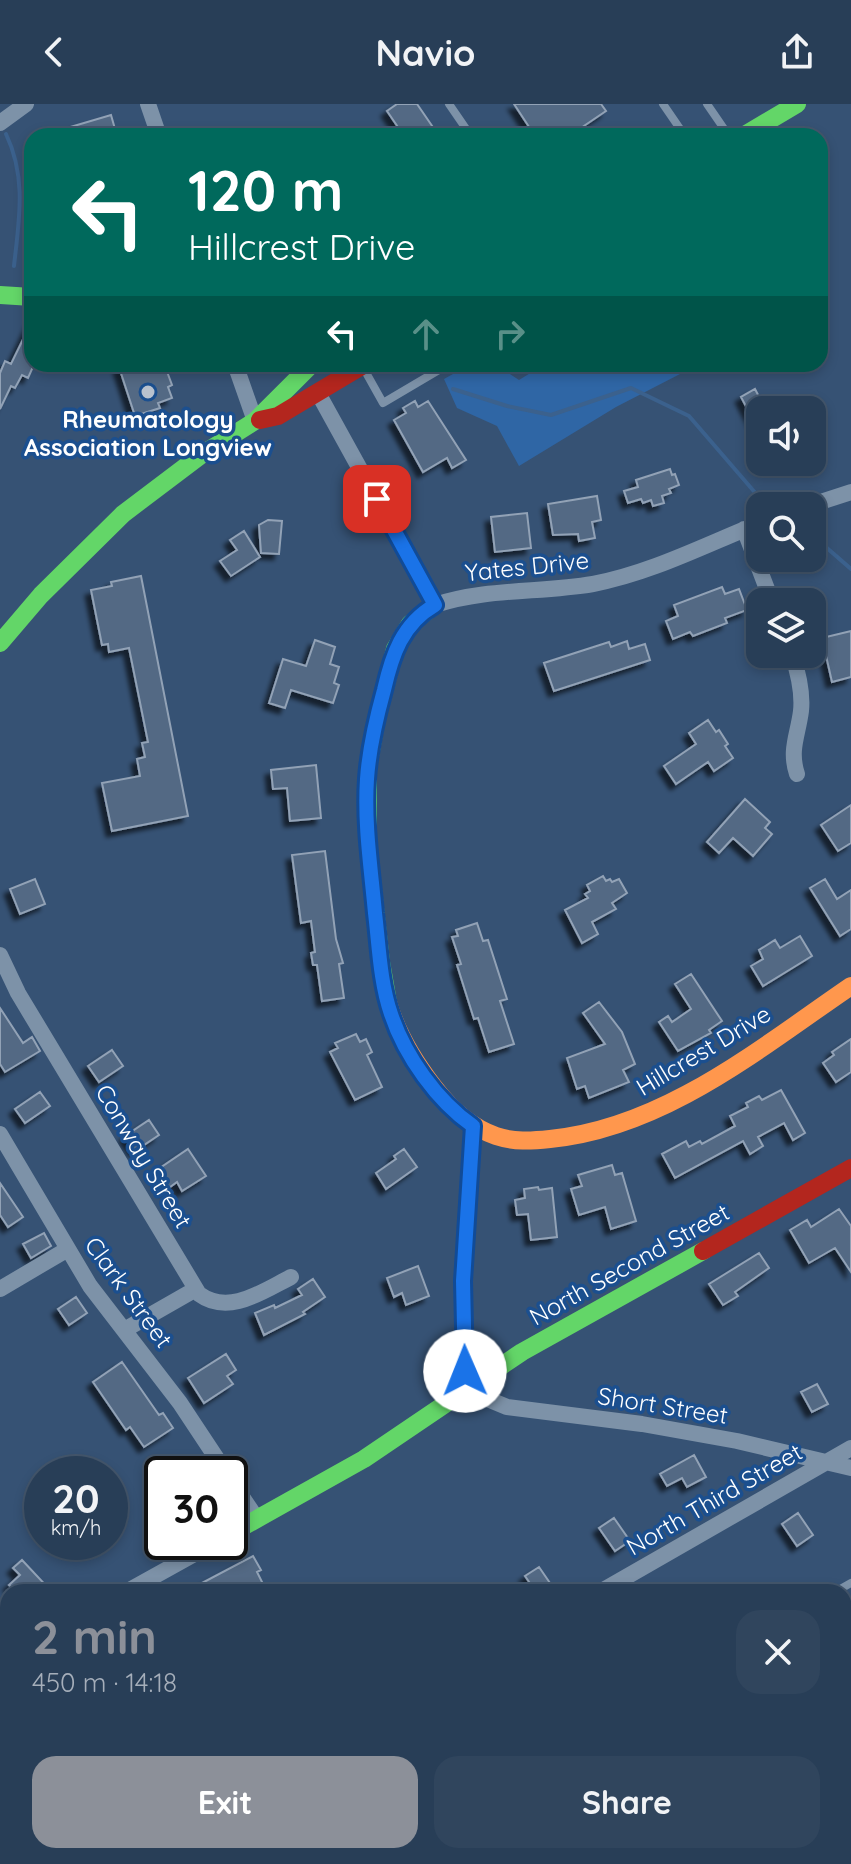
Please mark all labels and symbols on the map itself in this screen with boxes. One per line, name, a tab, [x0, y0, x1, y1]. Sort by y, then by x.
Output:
marker: Rheumatology Association Longview	[139, 383, 157, 401]
place label: Rheumatology Association Longview	[24, 404, 272, 462]
pin	[343, 465, 411, 533]
street label: Yates Drive	[464, 545, 590, 587]
street label: Hillcrest Drive	[630, 998, 776, 1102]
street label: Conway Street	[89, 1079, 199, 1233]
street label: North Second Street	[524, 1197, 734, 1331]
street label: Clark Street	[79, 1231, 179, 1353]
position arrow	[423, 1329, 507, 1413]
street label: Short Street	[596, 1380, 730, 1430]
street label: North Third Street	[621, 1436, 807, 1562]
speed limit sign: 30	[144, 1456, 248, 1560]

